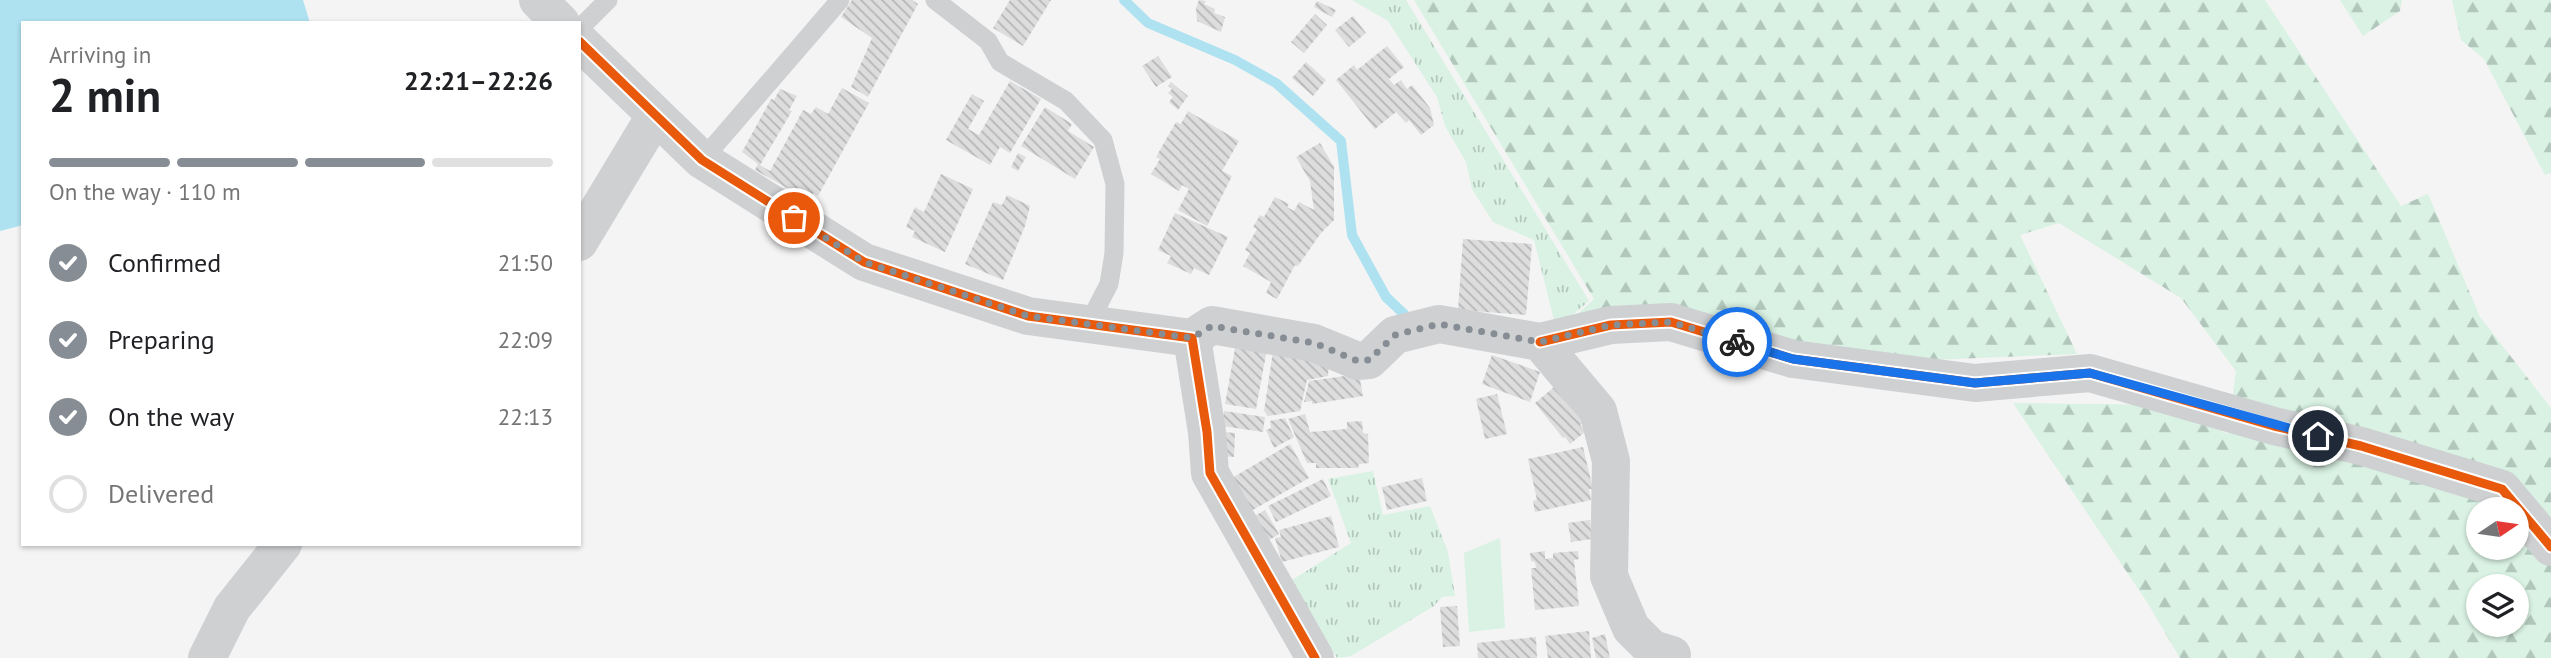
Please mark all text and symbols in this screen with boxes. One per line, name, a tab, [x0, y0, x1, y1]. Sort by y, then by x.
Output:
text: Arriving in	[49, 40, 151, 69]
text: 22:21–22:26	[404, 64, 553, 97]
text: 2 min	[49, 65, 161, 125]
text: On the way · 110 m	[49, 177, 241, 206]
pin	[764, 188, 824, 248]
icon: bag	[775, 199, 813, 237]
icon: check	[49, 244, 87, 282]
text: Confirmed	[108, 246, 221, 279]
text: 21:50	[498, 248, 553, 277]
courier	[1702, 307, 1772, 377]
icon: check	[49, 321, 87, 359]
text: Preparing	[108, 323, 215, 356]
icon: bike	[1718, 323, 1756, 361]
text: 22:09	[498, 325, 553, 354]
icon: check	[49, 398, 87, 436]
text: On the way	[108, 400, 234, 433]
text: 22:13	[498, 402, 553, 431]
pin	[2288, 406, 2348, 466]
icon: home	[2299, 417, 2337, 455]
text: Delivered	[108, 477, 214, 510]
north arrow	[2466, 497, 2529, 560]
map controls	[2466, 497, 2529, 637]
button: layers	[2466, 574, 2529, 637]

